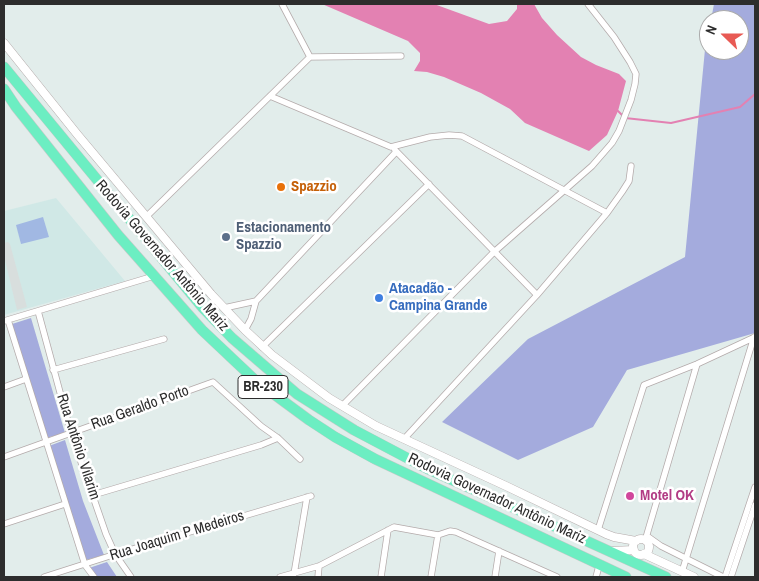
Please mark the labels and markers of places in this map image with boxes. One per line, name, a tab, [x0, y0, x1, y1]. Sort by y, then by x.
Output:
place label: Spazzio	[291, 178, 337, 196]
marker: Spazzio	[275, 181, 287, 193]
place label: Estacionamento Spazzio	[236, 219, 331, 254]
marker: Estacionamento Spazzio	[220, 231, 232, 243]
place label: Atacadão - Campina Grande	[389, 280, 487, 315]
marker: Atacadão - Campina Grande	[373, 292, 385, 304]
place label: Motel OK	[640, 487, 694, 505]
marker: Motel OK	[624, 490, 636, 502]

